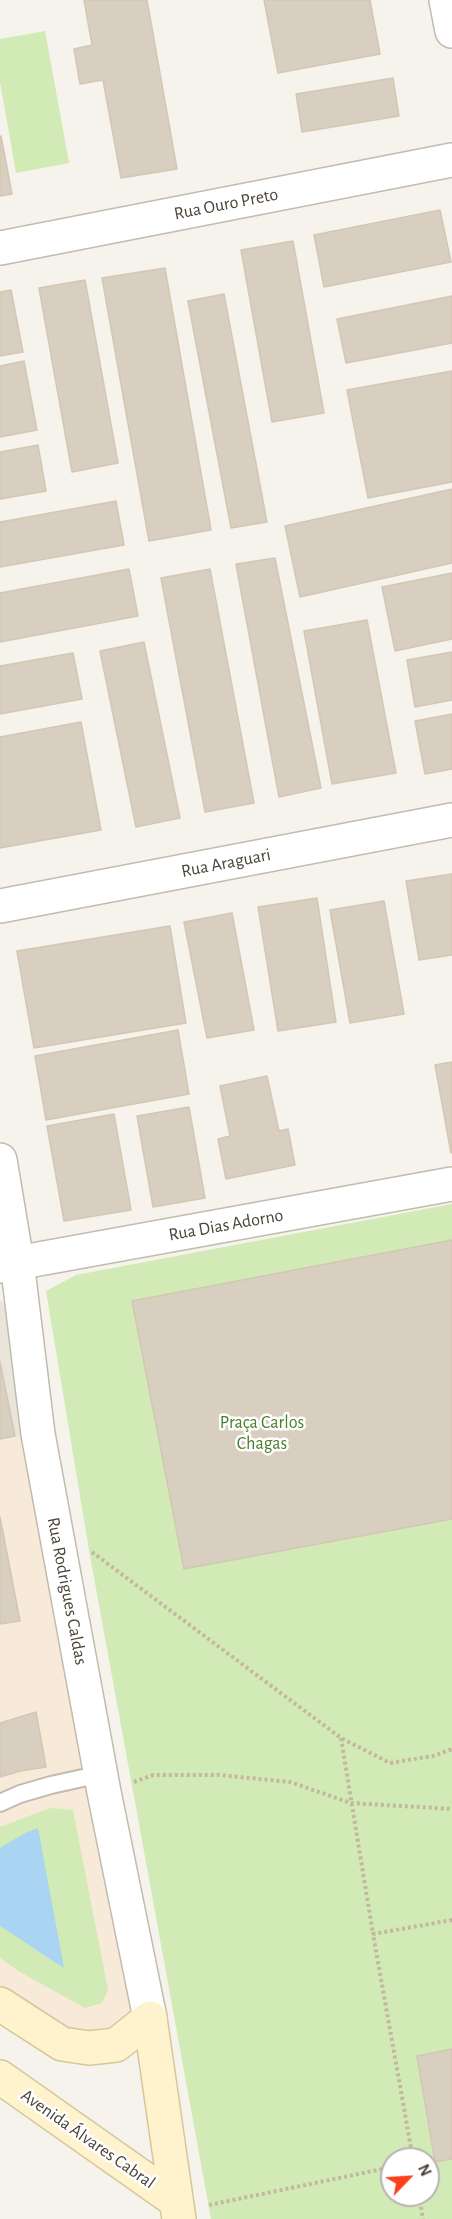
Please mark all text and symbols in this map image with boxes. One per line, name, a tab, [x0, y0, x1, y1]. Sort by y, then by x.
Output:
street label: Rua Ouro Preto	[172, 183, 280, 225]
street label: Rua Araguari	[180, 844, 272, 882]
street label: Rua Dias Adorno	[167, 1204, 285, 1246]
park label: Praça Carlos Chagas	[220, 1412, 304, 1454]
street label: Rua Rodrigues Caldas	[42, 1515, 92, 1667]
street label: Avenida Álvares Cabral	[17, 2085, 159, 2193]
north arrow	[380, 2147, 440, 2207]
text: N	[415, 2162, 434, 2179]

